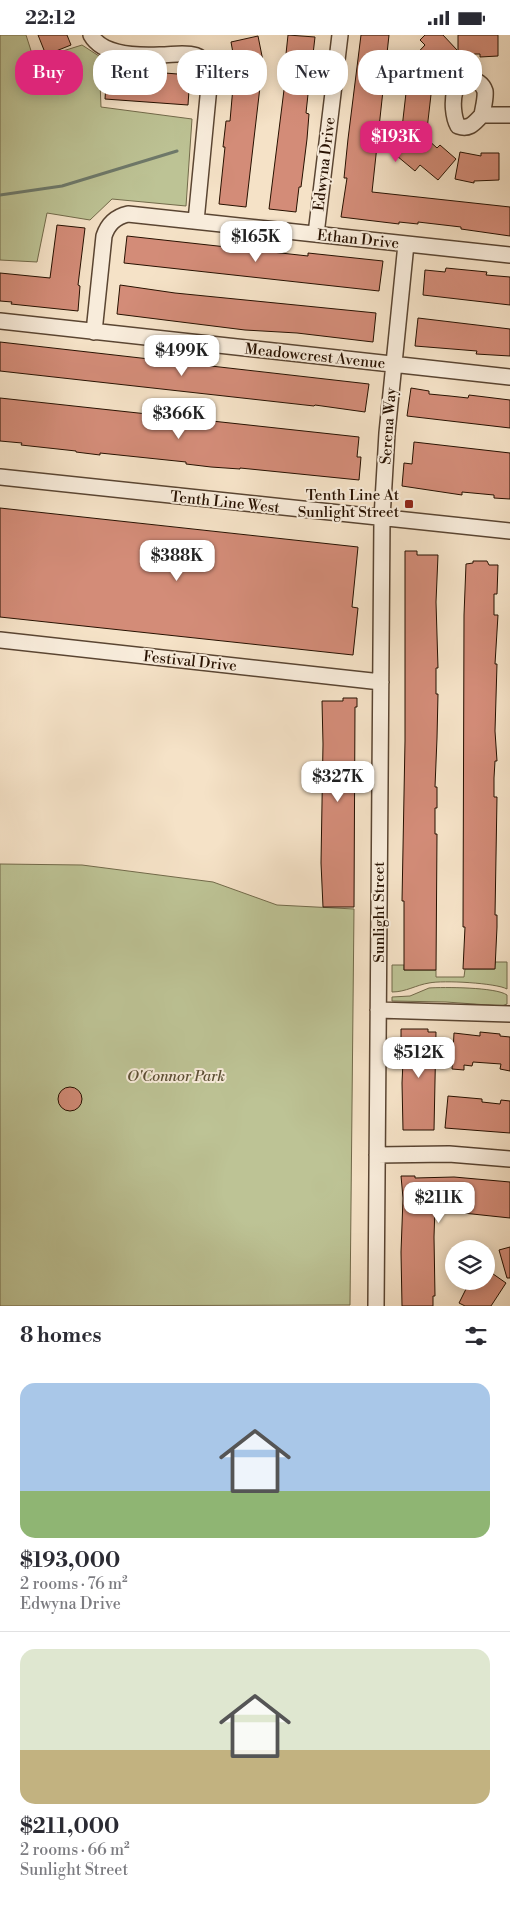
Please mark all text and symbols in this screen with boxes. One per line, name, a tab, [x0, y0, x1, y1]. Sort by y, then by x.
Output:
text: 22:12	[25, 6, 75, 30]
chip: Buy	[15, 50, 83, 95]
chip: Rent	[93, 50, 167, 95]
chip: Filters	[177, 50, 267, 95]
chip: New	[277, 50, 348, 95]
chip: Apartment	[358, 50, 482, 95]
street label: Edwyna Drive	[309, 116, 340, 212]
pin: $193K	[361, 121, 431, 163]
text: $193K	[371, 127, 421, 147]
pin: $165K	[221, 221, 291, 263]
street label: Ethan Drive	[316, 226, 400, 253]
text: $165K	[231, 227, 281, 247]
pin: $499K	[147, 335, 217, 377]
street label: Meadowcrest Avenue	[244, 340, 386, 373]
text: $499K	[155, 341, 209, 361]
street label: Serena Way	[376, 386, 401, 465]
pin: $366K	[144, 397, 214, 440]
text: $366K	[153, 404, 205, 424]
place label: Tenth Line At Sunlight Street	[298, 486, 400, 522]
street label: Tenth Line West	[169, 487, 281, 518]
marker: Tenth Line At Sunlight Street	[403, 498, 415, 510]
pin: $388K	[142, 539, 212, 582]
text: $388K	[151, 546, 203, 566]
street label: Festival Drive	[142, 647, 238, 676]
pin: $327K	[303, 761, 373, 803]
text: $327K	[312, 767, 364, 787]
street label: Sunlight Street	[370, 861, 389, 963]
pin: $512K	[384, 1037, 454, 1079]
text: $512K	[394, 1043, 444, 1063]
park label: O'Connor Park	[127, 1067, 225, 1086]
pin: $211K	[404, 1181, 474, 1224]
text: $211K	[415, 1188, 463, 1208]
map controls	[445, 1240, 495, 1290]
button: layers	[445, 1240, 495, 1290]
icon: filters	[462, 1322, 490, 1350]
text: 8 homes	[20, 1323, 102, 1349]
icon: home	[210, 1416, 300, 1506]
text: $193,000	[20, 1548, 120, 1574]
text: 2 rooms · 76 m²	[20, 1574, 128, 1594]
text: Edwyna Drive	[20, 1594, 121, 1614]
icon: home	[210, 1681, 300, 1771]
text: $211,000	[20, 1814, 119, 1840]
text: 2 rooms · 66 m²	[20, 1840, 130, 1860]
text: Sunlight Street	[20, 1860, 128, 1880]

